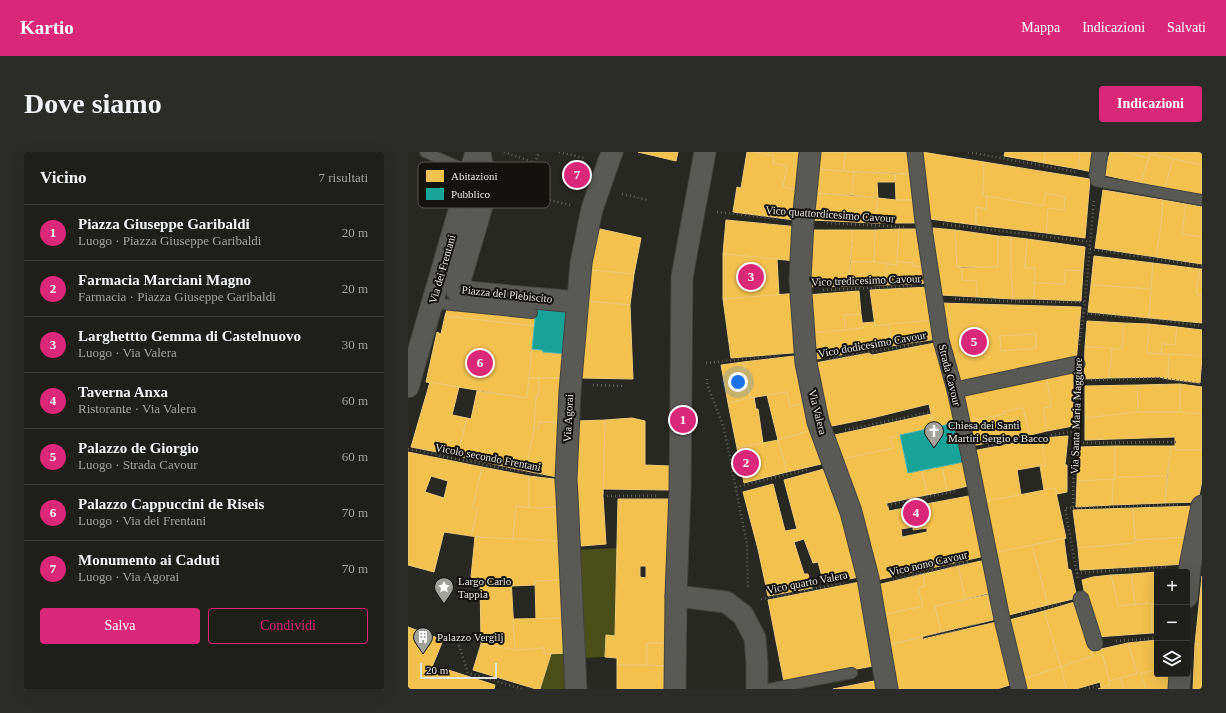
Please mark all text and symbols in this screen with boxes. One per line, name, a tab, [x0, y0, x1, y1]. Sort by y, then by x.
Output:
text: Kartio	[20, 17, 74, 38]
text: Mappa	[1021, 20, 1060, 35]
text: Indicazioni	[1082, 20, 1145, 35]
text: Salvati	[1167, 20, 1206, 35]
button: Indicazioni	[1099, 86, 1202, 122]
text: Dove siamo	[24, 88, 162, 119]
pin: 7	[564, 160, 590, 190]
legend	[418, 162, 550, 208]
text: Vicino	[40, 168, 87, 187]
text: 7 risultati	[319, 170, 368, 185]
text: Abitazioni	[451, 170, 497, 182]
text: Pubblico	[451, 188, 491, 200]
street label: Vico quattordicesimo Cavour	[765, 203, 895, 225]
text: Piazza Giuseppe Garibaldi	[78, 216, 250, 232]
text: 1	[50, 225, 56, 240]
text: 20 m	[342, 225, 368, 240]
text: Luogo · Piazza Giuseppe Garibaldi	[78, 233, 261, 248]
street label: Via dei Frentani	[426, 233, 458, 305]
pin: 3	[738, 262, 764, 292]
text: Farmacia Marciani Magno	[78, 272, 251, 288]
street label: Vico tredicesimo Cavour	[811, 272, 921, 288]
text: 2	[50, 281, 56, 296]
text: 20 m	[342, 281, 368, 296]
street label: Piazza del Plebiscito	[461, 283, 553, 305]
text: Farmacia · Piazza Giuseppe Garibaldi	[78, 289, 276, 304]
pin: 5	[961, 327, 987, 357]
text: Larghettto Gemma di Castelnuovo	[78, 328, 301, 344]
street label: Vico dodicesimo Cavour	[817, 329, 927, 359]
text: 3	[50, 337, 56, 352]
text: 30 m	[342, 337, 368, 352]
street label: Strada Cavour	[937, 343, 964, 407]
text: Luogo · Via Valera	[78, 345, 177, 360]
pin: 6	[467, 348, 493, 378]
street label: Via Santa Maria Maggiore	[1068, 357, 1084, 475]
your location	[728, 372, 748, 392]
text: Taverna Anxa	[78, 384, 168, 400]
street label: Via Valera	[807, 388, 829, 436]
text: 4	[50, 393, 56, 408]
text: 60 m	[342, 393, 368, 408]
street label: Via Agorai	[561, 394, 575, 442]
text: Ristorante · Via Valera	[78, 401, 196, 416]
pin: 1	[670, 405, 696, 435]
place label: Chiesa dei Santi Martiri Sergio e Bacco	[948, 419, 1049, 444]
church icon: Chiesa dei Santi Martiri Sergio e Bacco	[923, 420, 945, 448]
text: Palazzo de Giorgio	[78, 440, 199, 456]
street label: Vicolo secondo Frentani	[434, 441, 542, 473]
pin: 2	[733, 448, 759, 478]
text: 5	[50, 449, 56, 464]
text: 60 m	[342, 449, 368, 464]
text: Luogo · Strada Cavour	[78, 457, 198, 472]
text: Palazzo Cappuccini de Riseis	[78, 496, 264, 512]
pin: 4	[903, 498, 929, 528]
text: 6	[50, 505, 56, 520]
text: 70 m	[342, 505, 368, 520]
text: Luogo · Via dei Frentani	[78, 513, 206, 528]
street label: Vico nono Cavour	[887, 548, 969, 578]
text: Monumento ai Caduti	[78, 552, 220, 568]
text: 7	[50, 561, 56, 576]
text: 70 m	[342, 561, 368, 576]
street label: Vico quarto Valera	[766, 568, 849, 596]
text: Luogo · Via Agorai	[78, 569, 179, 584]
map controls	[1154, 569, 1190, 677]
button: +	[1154, 569, 1190, 605]
place label: Largo Carlo Tappia	[458, 575, 512, 600]
place icon: Largo Carlo Tappia	[433, 576, 455, 604]
button: −	[1154, 605, 1190, 641]
button: Salva	[40, 608, 200, 644]
button: Condividi	[208, 608, 368, 644]
building icon: Palazzo Vergilj	[412, 626, 434, 654]
place label: Palazzo Vergilj	[437, 631, 504, 643]
button: layers	[1154, 641, 1190, 677]
scale bar	[420, 661, 497, 680]
text: 20 m	[426, 664, 448, 676]

